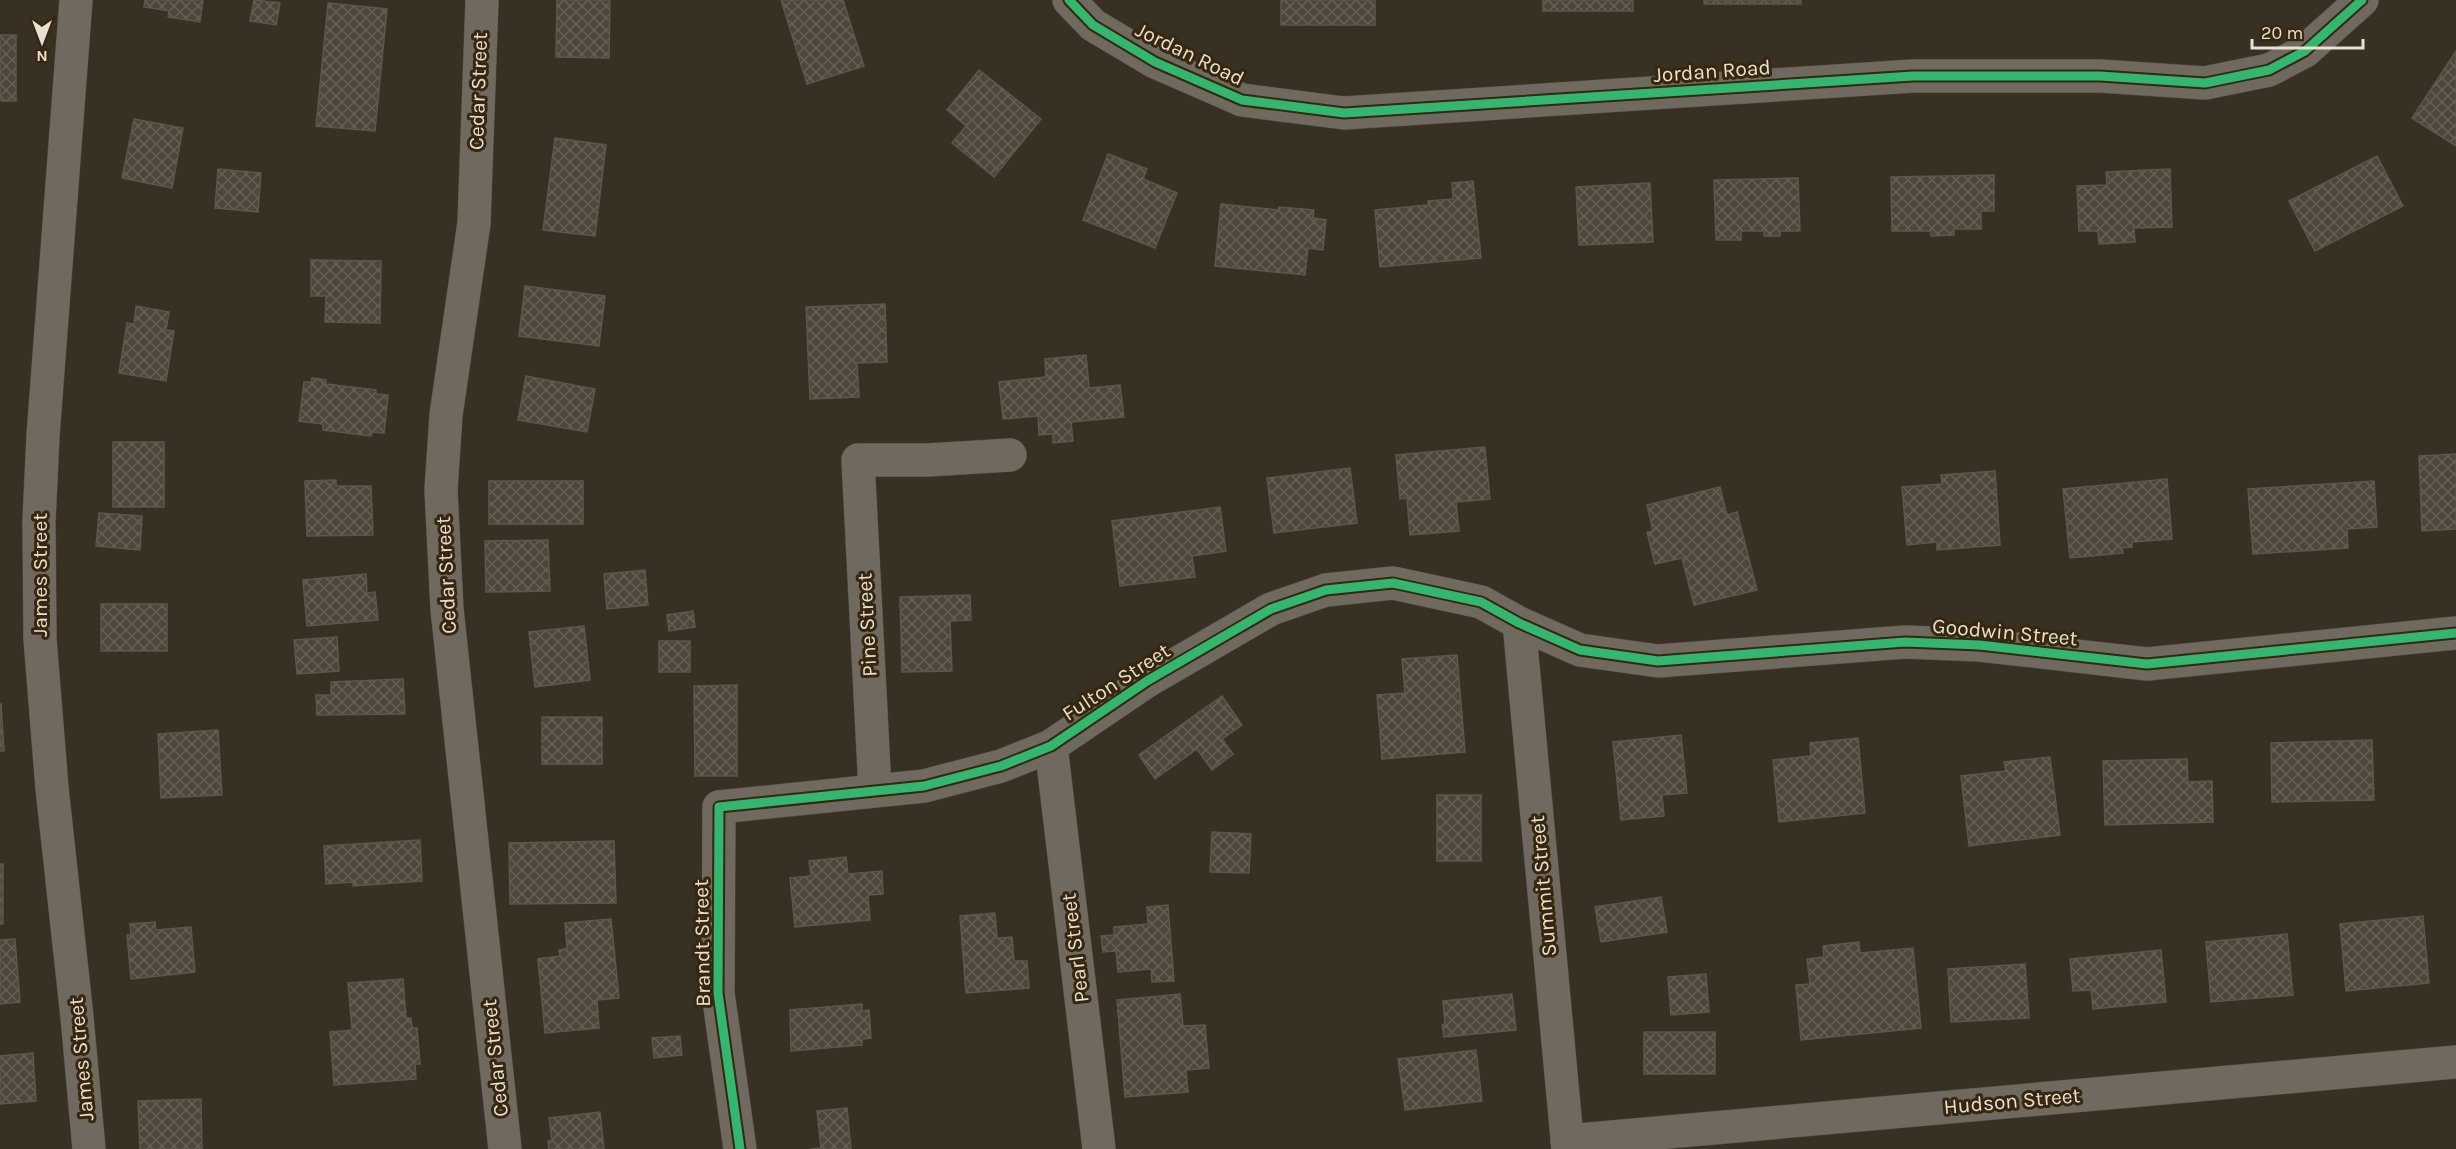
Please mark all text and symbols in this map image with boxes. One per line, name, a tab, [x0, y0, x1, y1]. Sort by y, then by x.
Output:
north arrow	[12, 12, 72, 72]
scale bar	[2252, 12, 2363, 50]
street label: Jordan Road	[1132, 17, 1248, 91]
text: 20 m	[2261, 22, 2303, 44]
street label: Cedar Street	[464, 32, 492, 150]
text: N	[36, 47, 48, 66]
street label: Jordan Road	[1653, 55, 1771, 87]
street label: James Street	[28, 513, 52, 637]
street label: Cedar Street	[431, 515, 461, 634]
street label: Pine Street	[852, 572, 882, 678]
street label: Goodwin Street	[1931, 614, 2079, 650]
street label: Fulton Street	[1058, 638, 1175, 726]
street label: Summit Street	[1525, 814, 1561, 958]
street label: Brandt Street	[689, 879, 715, 1007]
street label: Pearl Street	[1056, 892, 1094, 1004]
street label: James Street	[64, 996, 98, 1122]
street label: Cedar Street	[477, 998, 513, 1118]
street label: Hudson Street	[1943, 1083, 2081, 1119]

